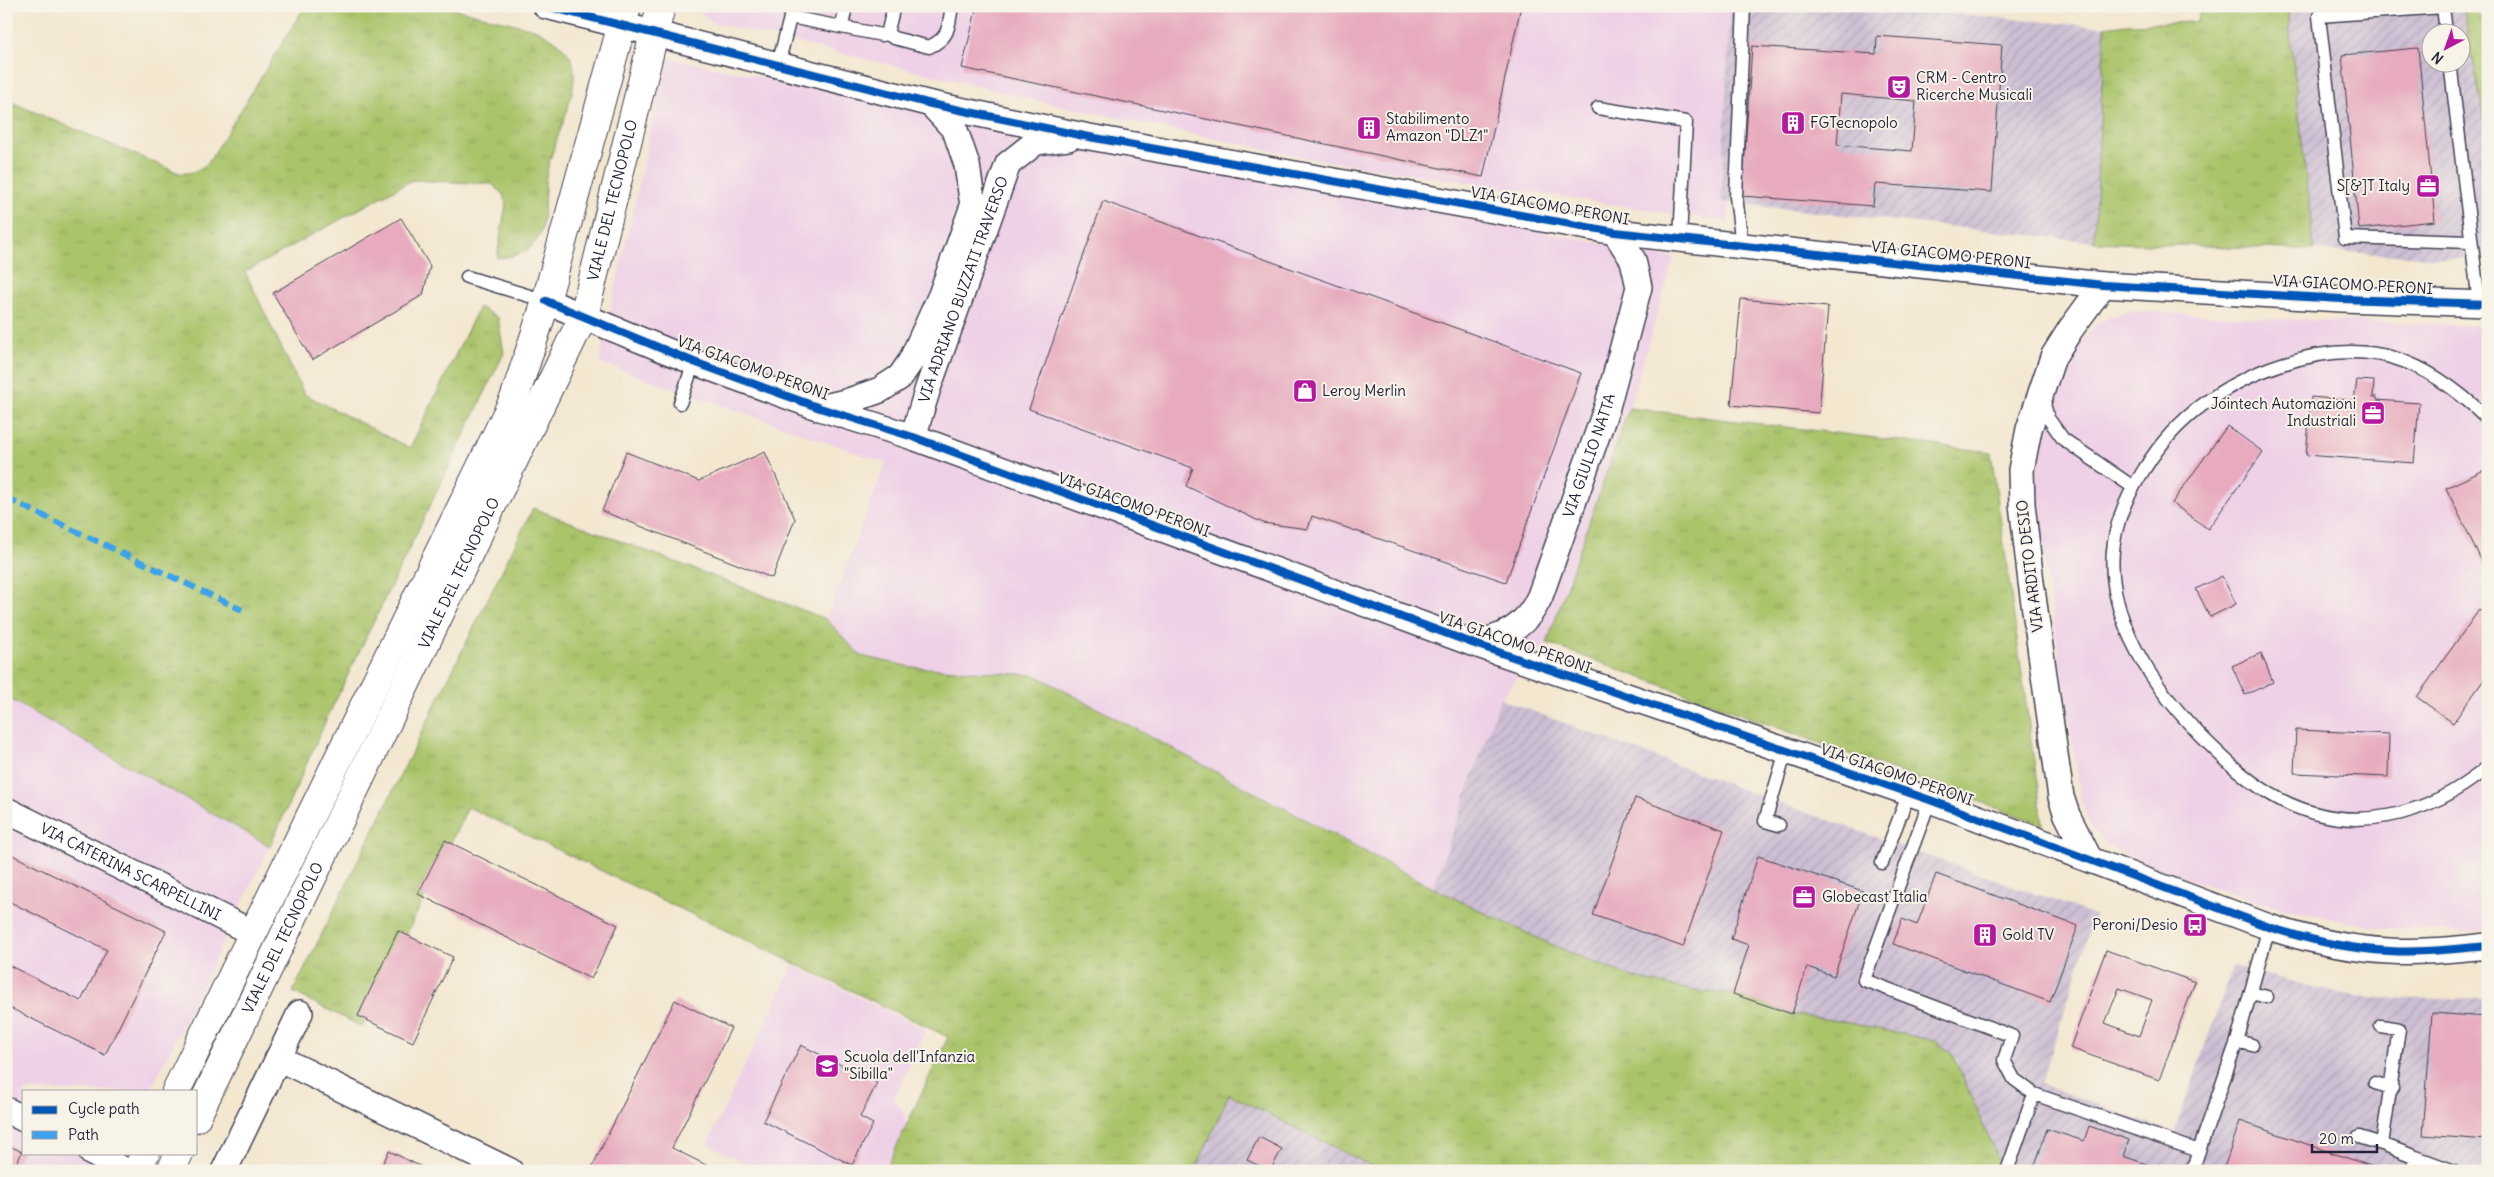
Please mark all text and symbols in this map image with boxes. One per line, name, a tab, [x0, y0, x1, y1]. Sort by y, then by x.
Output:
north arrow	[2422, 22, 2472, 72]
text: N	[2428, 48, 2447, 68]
place label: CRM - Centro Ricerche Musicali	[1916, 68, 2032, 104]
theatre icon: CRM - Centro Ricerche Musicali	[1886, 74, 1912, 100]
place label: Stabilimento Amazon "DLZ1"	[1386, 109, 1488, 145]
building icon: FGTecnopolo	[1780, 110, 1806, 136]
place label: FGTecnopolo	[1810, 113, 1898, 132]
building icon: Stabilimento Amazon "DLZ1"	[1356, 115, 1382, 141]
street label: VIALE DEL TECNOPOLO	[583, 118, 641, 283]
street label: VIA ADRIANO BUZZATI TRAVERSO	[914, 173, 1012, 405]
office icon: S[&]T Italy	[2415, 173, 2441, 199]
place label: S[&]T Italy	[2337, 176, 2410, 195]
street label: VIA GIACOMO PERONI	[1469, 182, 1631, 229]
street label: VIA GIACOMO PERONI	[1870, 237, 2032, 272]
street label: VIA GIACOMO PERONI	[2272, 271, 2434, 298]
street label: VIA GIACOMO PERONI	[675, 331, 832, 404]
shop icon: Leroy Merlin	[1292, 378, 1318, 404]
place label: Leroy Merlin	[1322, 381, 1406, 400]
street label: VIA GIULIO NATTA	[1559, 391, 1619, 520]
place label: Jointech Automazioni Industriali	[2211, 394, 2356, 430]
office icon: Jointech Automazioni Industriali	[2360, 400, 2386, 426]
street label: VIA GIACOMO PERONI	[1056, 468, 1213, 541]
street label: VIALE DEL TECNOPOLO	[414, 494, 503, 652]
street label: VIA ARDITO DESIO	[2012, 499, 2047, 633]
street label: VIA GIACOMO PERONI	[1436, 607, 1594, 678]
street label: VIA GIACOMO PERONI	[1818, 739, 1976, 810]
street label: VIA CATERINA SCARPELLINI	[37, 819, 224, 924]
street label: VIALE DEL TECNOPOLO	[238, 859, 327, 1016]
office icon: Globecast Italia	[1791, 884, 1817, 910]
place label: Globecast Italia	[1822, 887, 1928, 906]
bus stop icon: Peroni/Desio	[2182, 912, 2208, 938]
place label: Peroni/Desio	[2092, 915, 2178, 934]
building icon: Gold TV	[1972, 922, 1998, 948]
place label: Gold TV	[2002, 925, 2054, 944]
place label: Scuola dell'Infanzia "Sibilla"	[844, 1047, 976, 1083]
school or university icon: Scuola dell'Infanzia "Sibilla"	[814, 1053, 840, 1079]
legend	[22, 1090, 198, 1154]
text: Cycle path	[68, 1099, 140, 1118]
scale bar	[2312, 1122, 2376, 1154]
text: Path	[68, 1125, 99, 1144]
text: 20 m	[2319, 1129, 2354, 1148]

